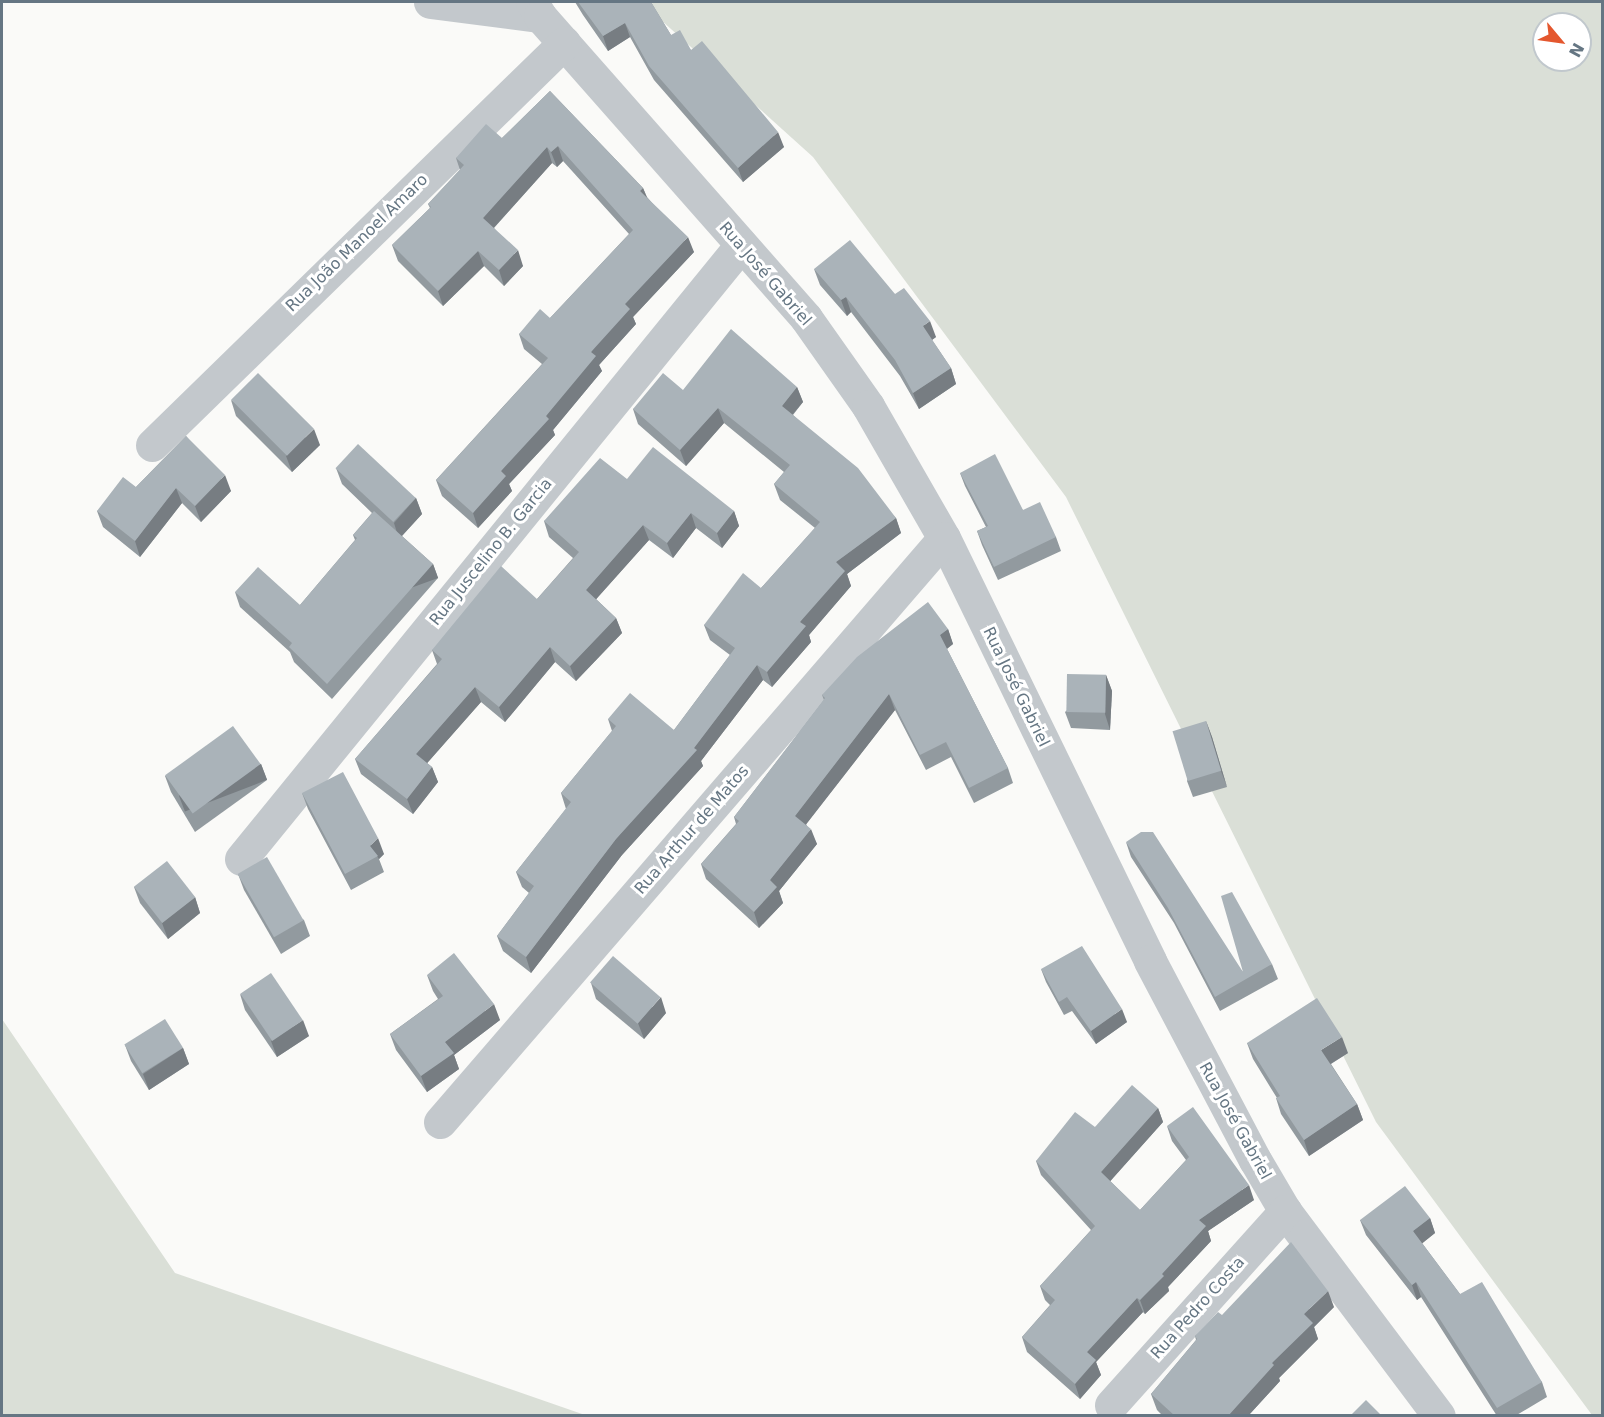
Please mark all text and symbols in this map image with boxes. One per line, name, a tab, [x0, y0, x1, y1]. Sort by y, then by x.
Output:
north arrow	[1532, 12, 1592, 72]
text: N	[1565, 40, 1588, 60]
street label: Rua João Manoel Amaro	[282, 170, 432, 316]
street label: Rua José Gabriel	[715, 218, 815, 330]
street label: Rua Juscelino B. Garcia	[426, 475, 556, 629]
street label: Rua José Gabriel	[979, 624, 1053, 750]
street label: Rua Arthur de Matos	[631, 762, 753, 898]
street label: Rua José Gabriel	[1195, 1059, 1275, 1183]
street label: Rua Pedro Costa	[1147, 1253, 1249, 1363]

